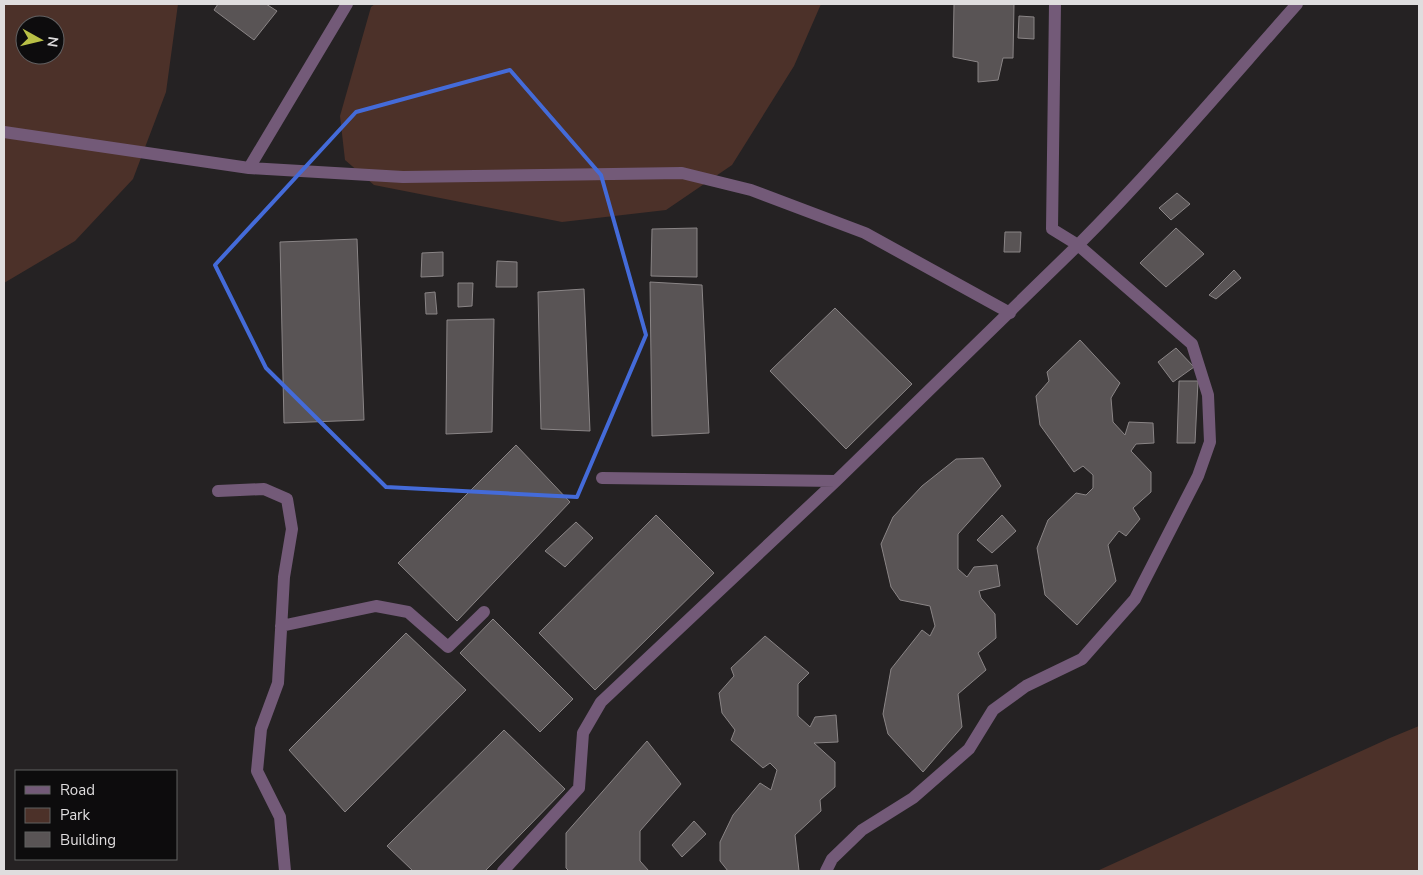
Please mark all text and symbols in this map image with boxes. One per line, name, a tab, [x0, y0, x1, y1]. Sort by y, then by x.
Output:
north arrow	[15, 15, 65, 65]
text: N	[42, 35, 63, 48]
legend	[15, 770, 178, 860]
text: Road	[60, 780, 95, 800]
text: Park	[60, 805, 90, 825]
text: Building	[60, 830, 116, 850]

